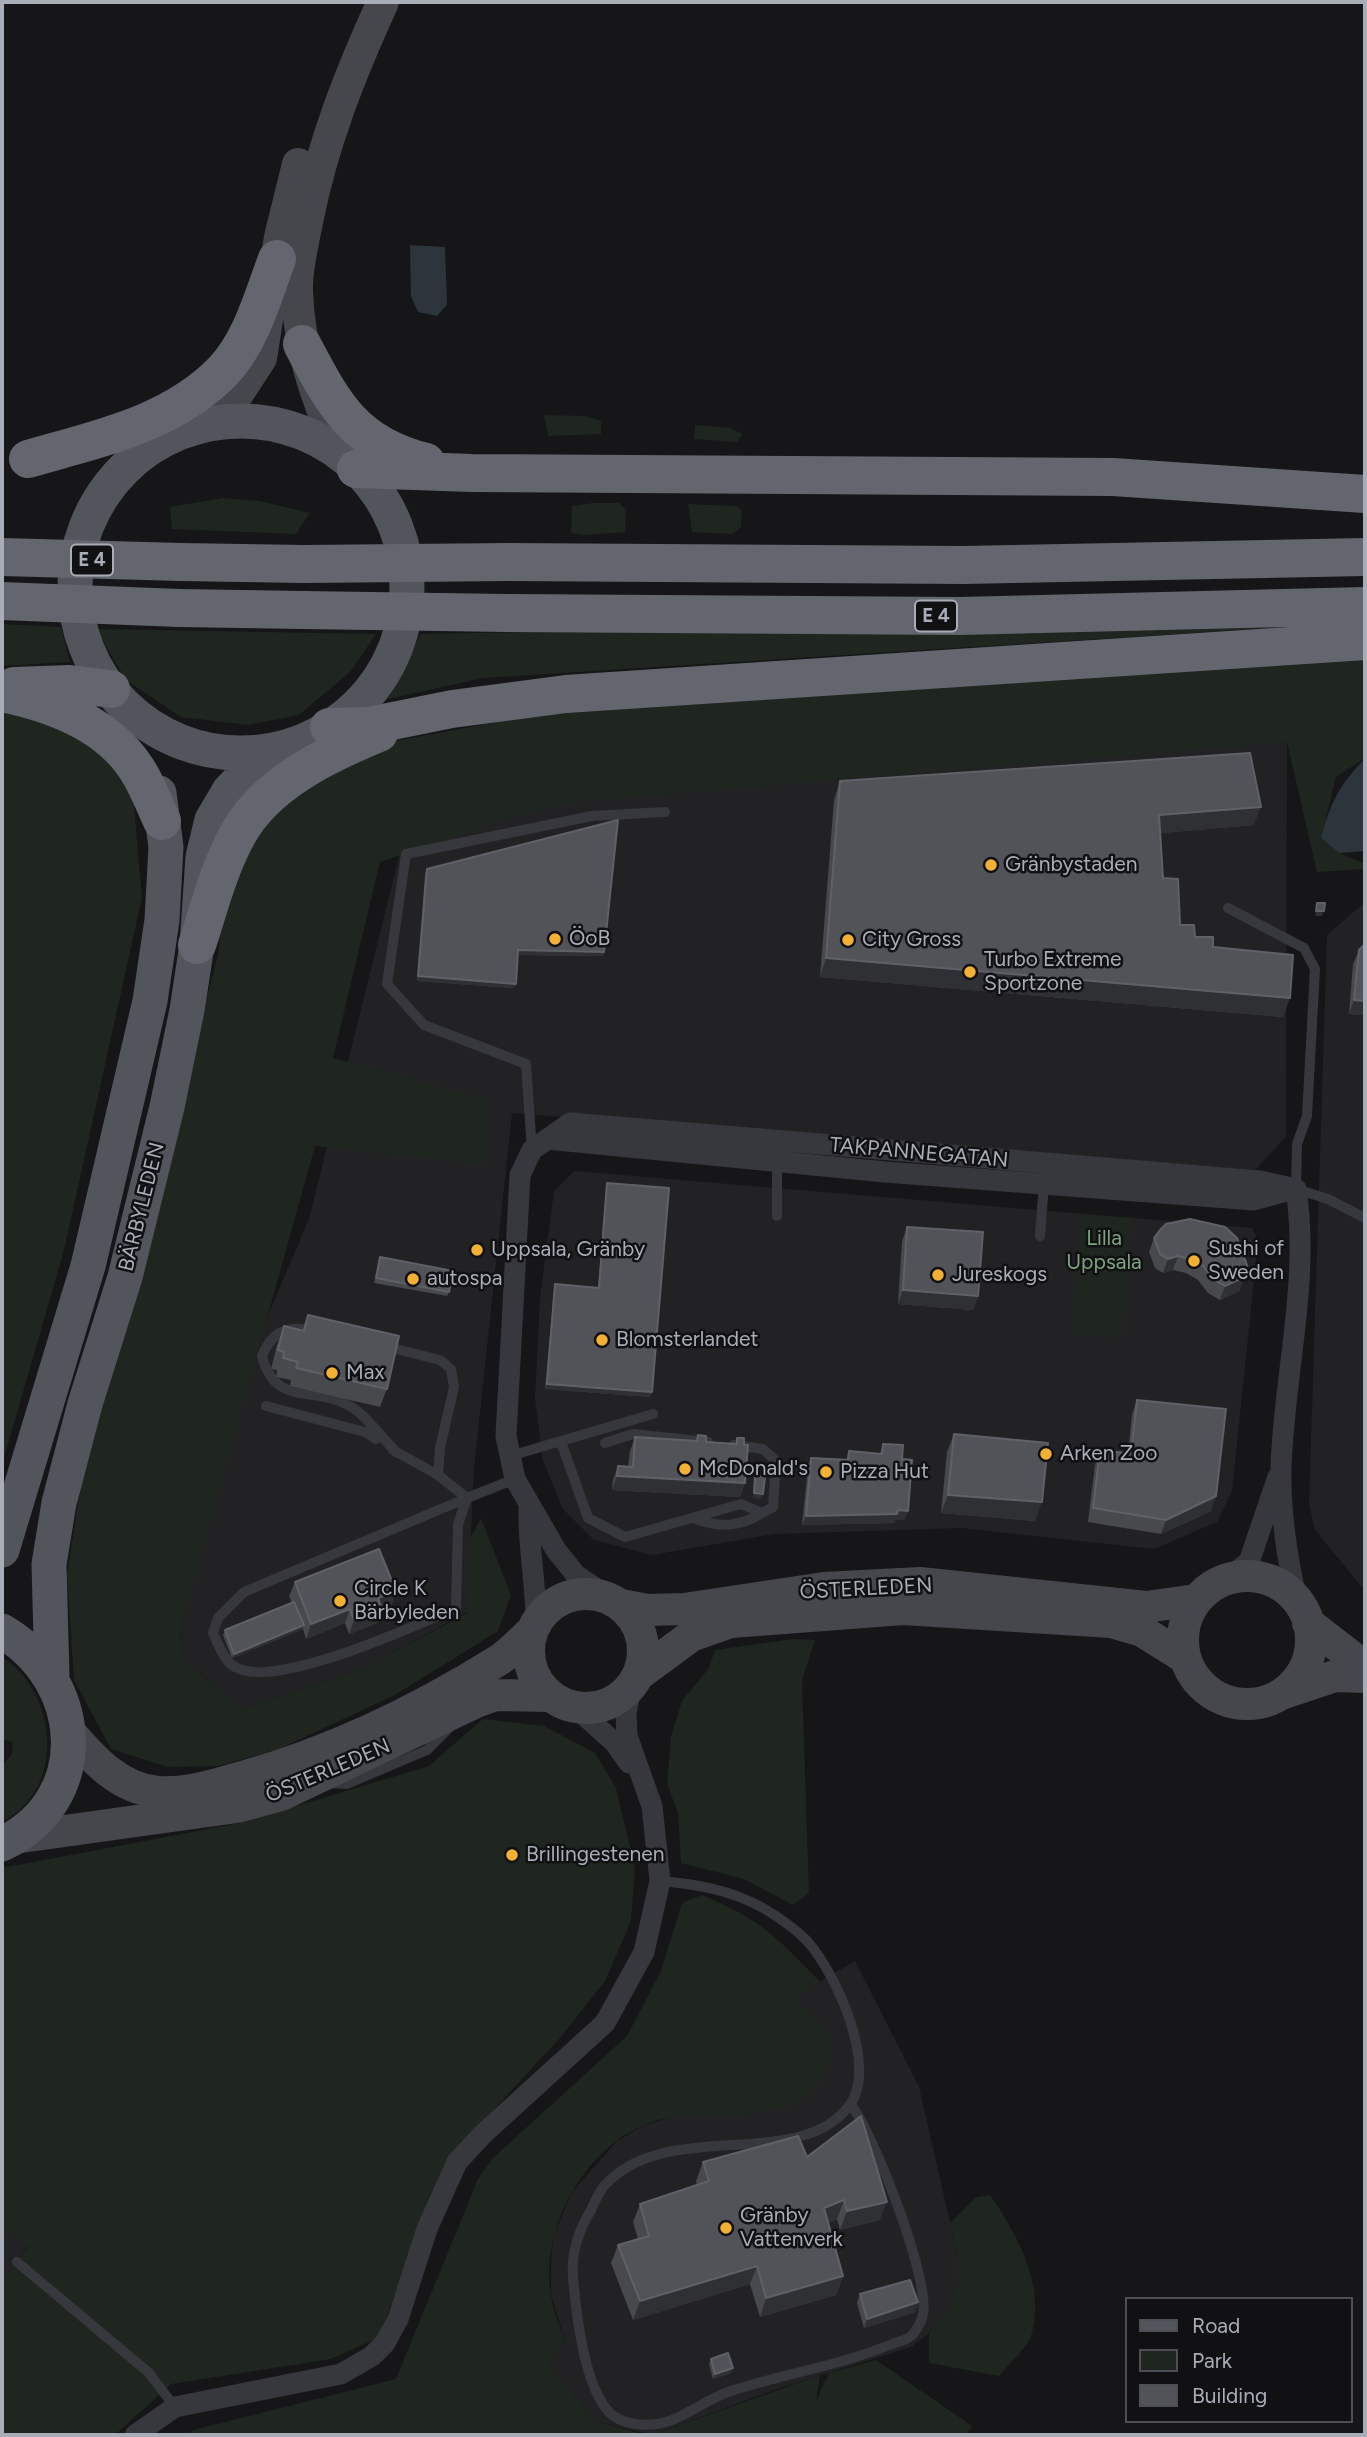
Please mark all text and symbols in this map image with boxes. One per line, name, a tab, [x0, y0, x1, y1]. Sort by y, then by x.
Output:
road number: E 4	[71, 544, 113, 576]
road number: E 4	[915, 600, 957, 632]
place label: Gränbystaden	[1005, 852, 1137, 878]
marker: Gränbystaden	[983, 857, 999, 873]
place label: ÖoB	[569, 926, 610, 952]
place label: City Gross	[862, 927, 961, 953]
marker: ÖoB	[547, 931, 563, 947]
marker: City Gross	[840, 932, 856, 948]
place label: Turbo Extreme Sportzone	[984, 947, 1121, 997]
marker: Turbo Extreme Sportzone	[962, 964, 978, 980]
street label: TAKPANNEGATAN	[829, 1133, 1009, 1173]
street label: BÄRBYLEDEN	[114, 1140, 170, 1274]
park label: Lilla Uppsala	[1066, 1226, 1142, 1276]
place label: Sushi of Sweden	[1208, 1236, 1284, 1286]
place label: Uppsala, Gränby	[491, 1237, 645, 1263]
marker: Uppsala, Gränby	[469, 1242, 485, 1258]
marker: Sushi of Sweden	[1186, 1253, 1202, 1269]
place label: Jureskogs	[952, 1262, 1047, 1288]
place label: autospa	[427, 1266, 502, 1292]
marker: Jureskogs	[930, 1267, 946, 1283]
marker: autospa	[405, 1271, 421, 1287]
place label: Blomsterlandet	[616, 1327, 758, 1353]
marker: Blomsterlandet	[594, 1332, 610, 1348]
place label: Max	[346, 1360, 384, 1386]
marker: Max	[324, 1365, 340, 1381]
place label: Arken Zoo	[1060, 1441, 1157, 1467]
marker: Arken Zoo	[1038, 1446, 1054, 1462]
place label: McDonald's	[699, 1456, 808, 1482]
place label: Pizza Hut	[840, 1459, 929, 1485]
marker: McDonald's	[677, 1461, 693, 1477]
marker: Pizza Hut	[818, 1464, 834, 1480]
street label: ÖSTERLEDEN	[799, 1573, 933, 1605]
place label: Circle K Bärbyleden	[354, 1576, 459, 1626]
marker: Circle K Bärbyleden	[332, 1593, 348, 1609]
street label: ÖSTERLEDEN	[262, 1733, 394, 1809]
place label: Brillingestenen	[526, 1842, 664, 1868]
marker: Brillingestenen	[504, 1847, 520, 1863]
place label: Gränby Vattenverk	[740, 2203, 843, 2253]
marker: Gränby Vattenverk	[718, 2220, 734, 2236]
legend	[1126, 2297, 1353, 2423]
text: Road	[1192, 2313, 1240, 2338]
text: Park	[1192, 2348, 1232, 2373]
text: Building	[1192, 2383, 1267, 2408]

